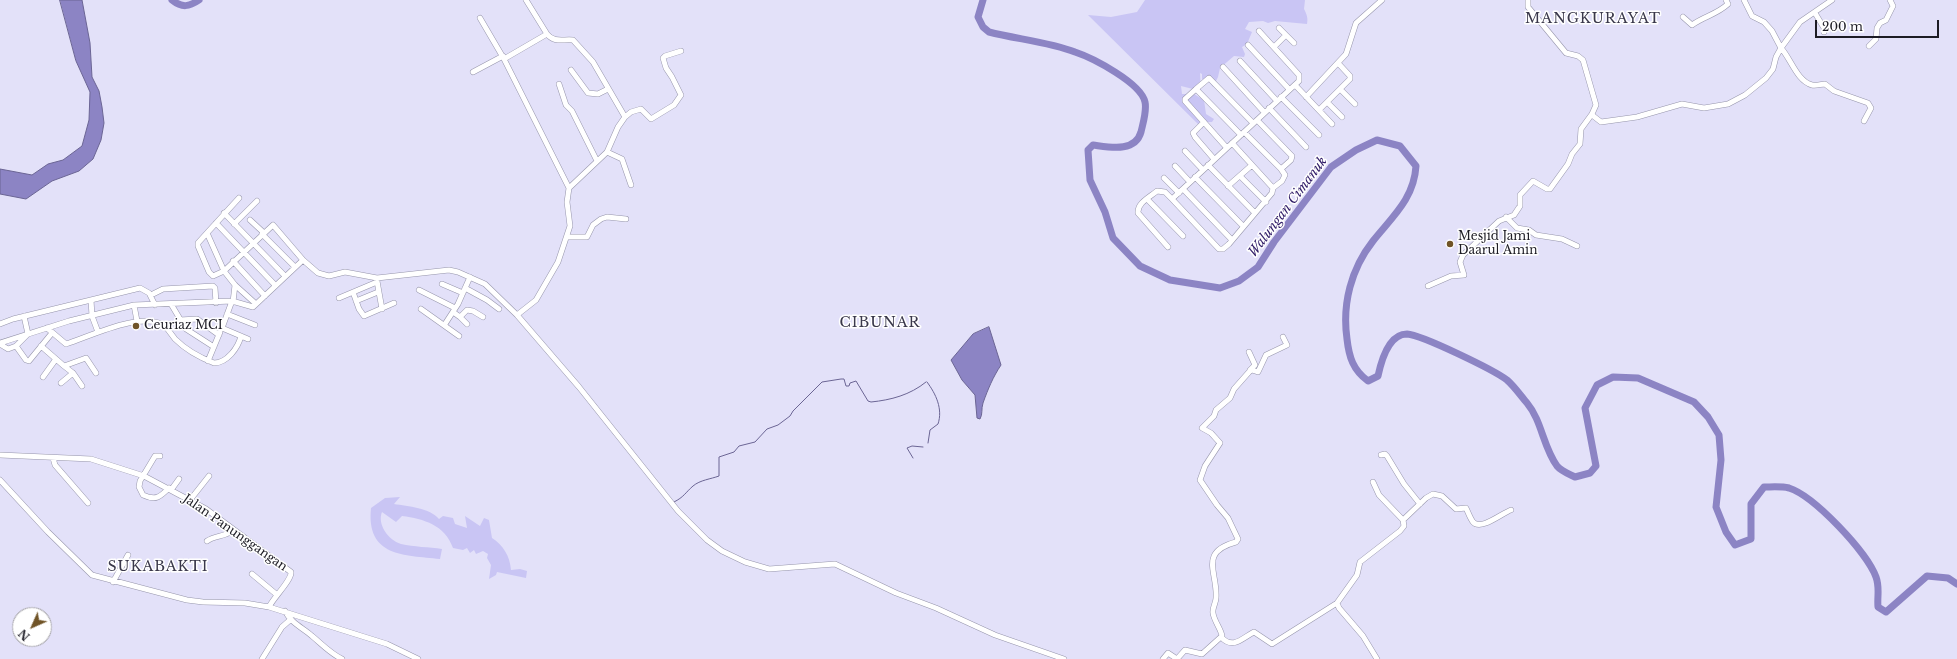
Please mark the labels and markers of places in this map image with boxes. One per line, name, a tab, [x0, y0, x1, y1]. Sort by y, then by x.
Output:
place label: Mesjid Jami Daarul Amin	[1458, 230, 1537, 258]
marker: Mesjid Jami Daarul Amin	[1445, 239, 1455, 249]
place label: Ceuriaz MCI	[144, 319, 223, 333]
marker: Ceuriaz MCI	[131, 321, 141, 331]

